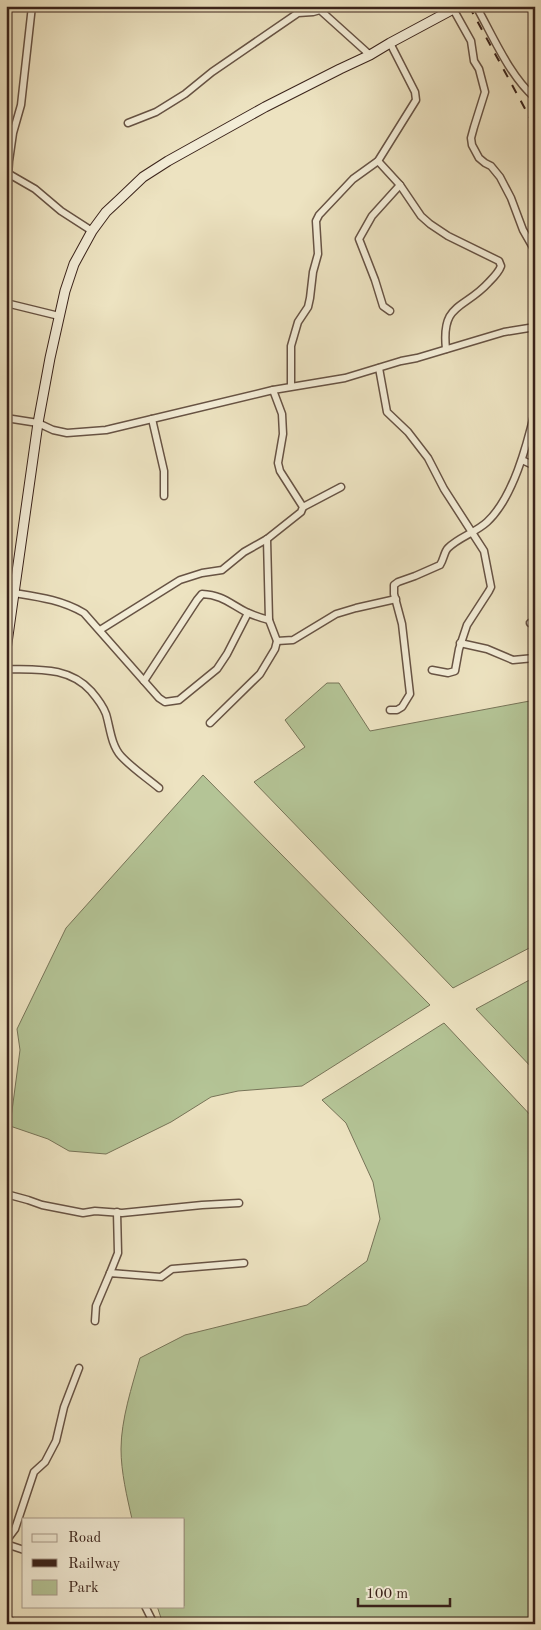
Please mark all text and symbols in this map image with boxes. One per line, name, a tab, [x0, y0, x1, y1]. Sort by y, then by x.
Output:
legend	[22, 1518, 185, 1608]
text: Road	[68, 1531, 102, 1546]
text: Railway	[68, 1557, 121, 1572]
scale bar	[358, 1575, 451, 1607]
text: Park	[68, 1581, 99, 1596]
text: 100 m	[366, 1587, 408, 1602]

